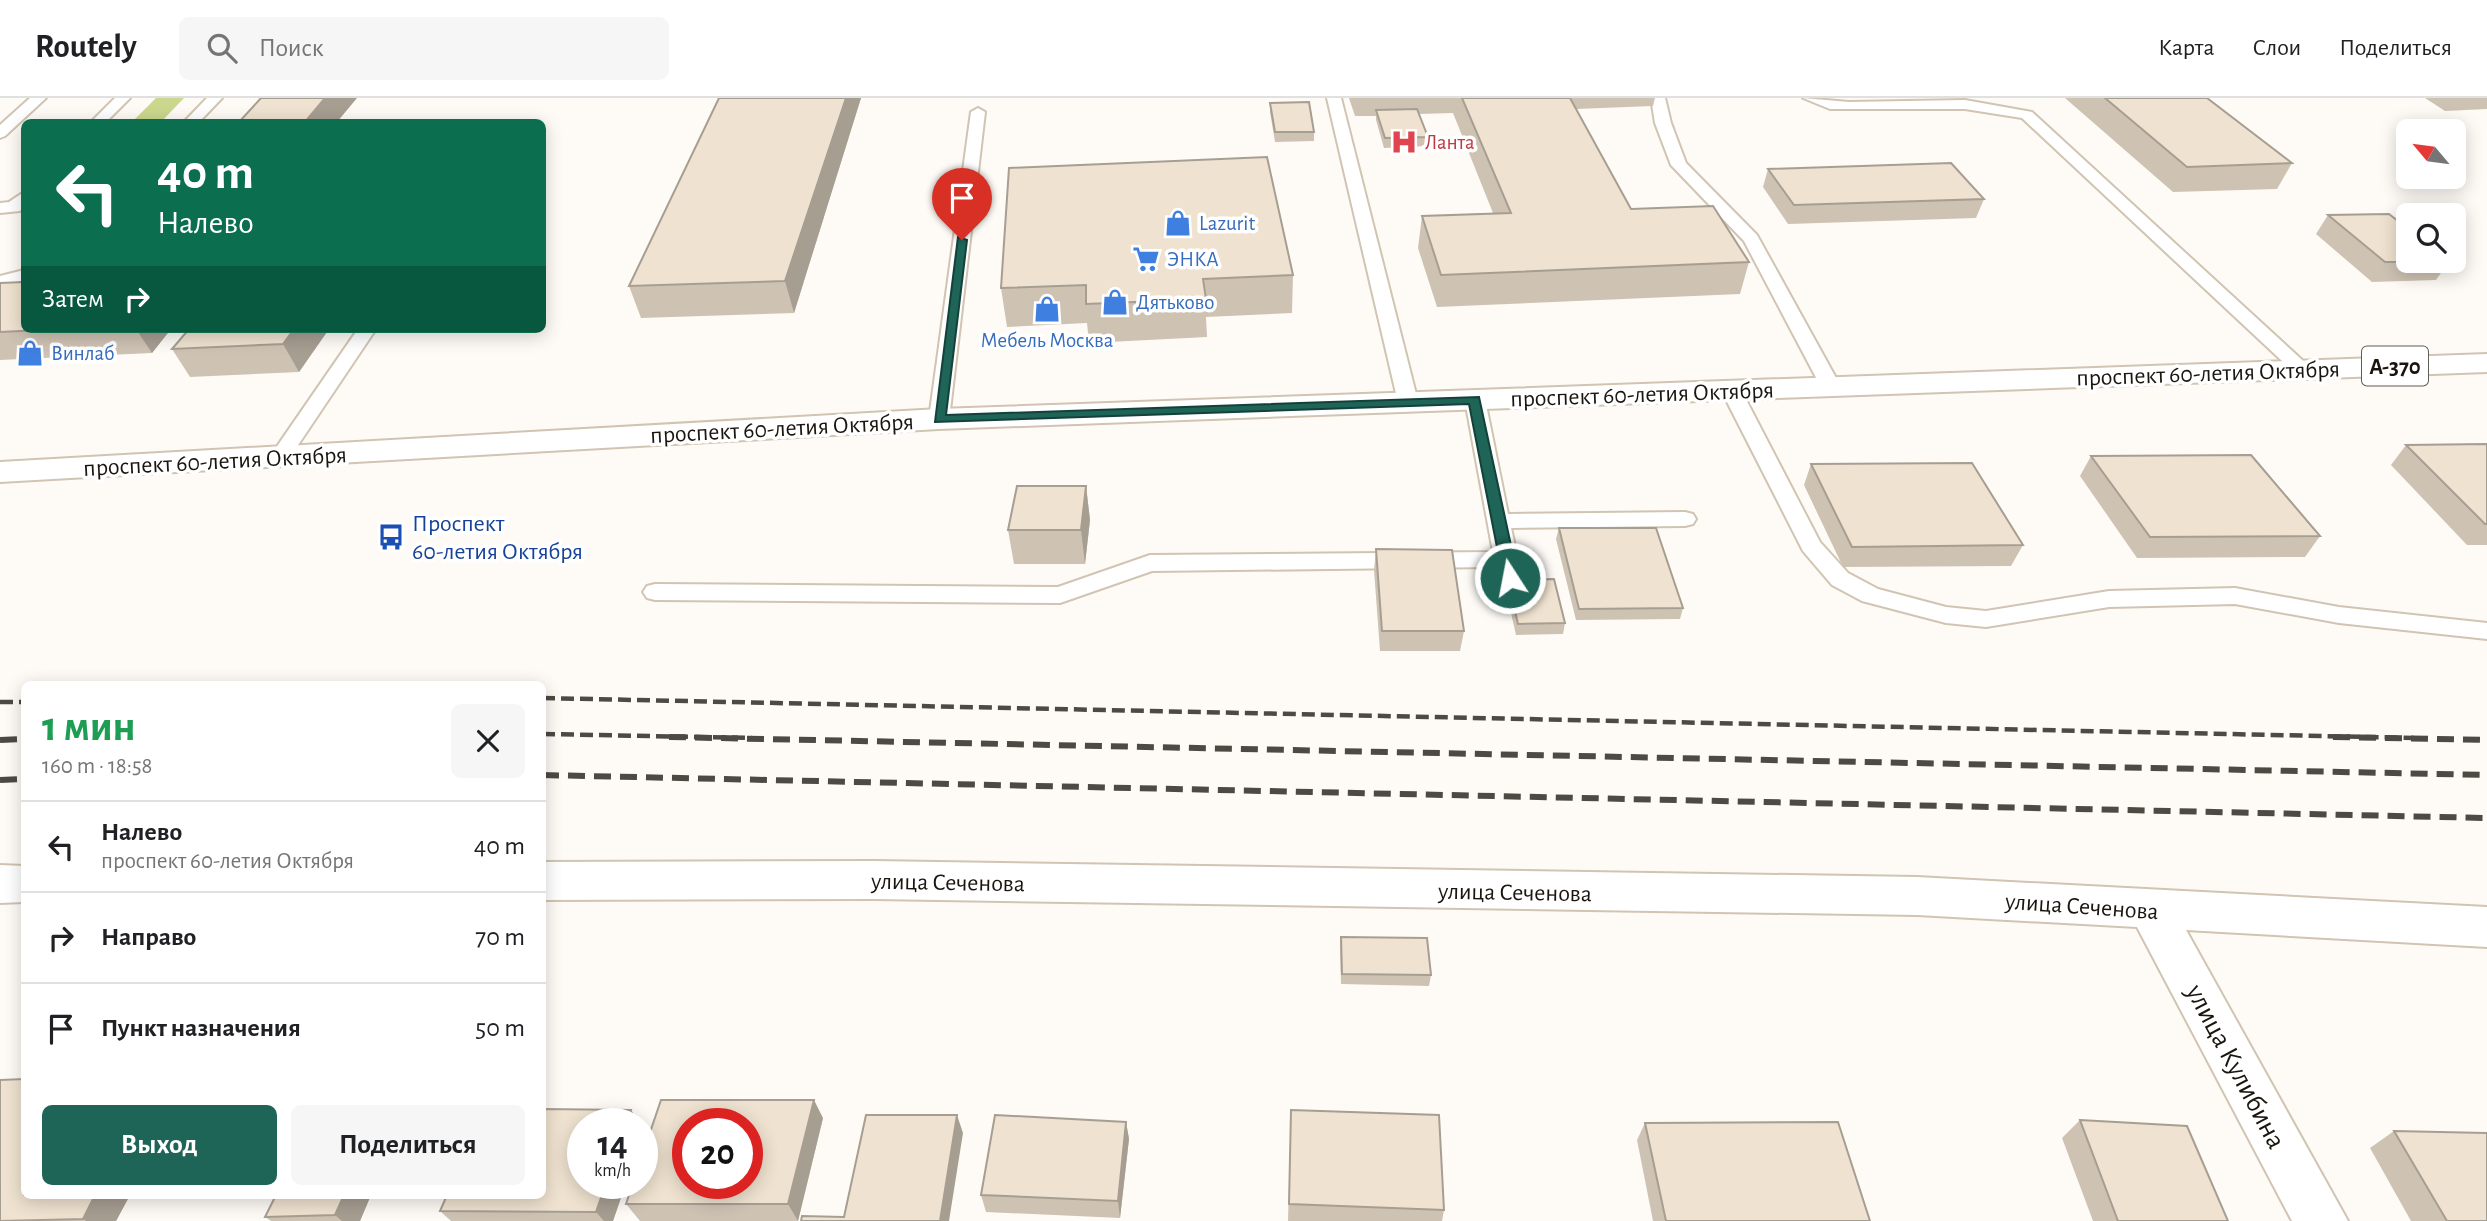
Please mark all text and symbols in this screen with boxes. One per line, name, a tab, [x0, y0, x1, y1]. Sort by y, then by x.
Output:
search box	[179, 17, 669, 80]
icon: search	[203, 29, 241, 67]
text: Routely	[35, 31, 137, 64]
text: Поиск	[259, 35, 324, 61]
text: Карта	[2158, 36, 2214, 60]
text: Слои	[2252, 36, 2301, 60]
text: Поделиться	[2339, 36, 2452, 60]
north arrow	[2396, 119, 2466, 189]
map controls	[2396, 119, 2466, 273]
hospital icon: Ланта	[1389, 127, 1419, 157]
place label: Ланта	[1425, 132, 1475, 153]
icon: left	[42, 147, 133, 238]
text: 40 m	[157, 149, 254, 198]
pin	[932, 168, 992, 240]
icon: arrive	[943, 179, 981, 217]
button: search	[2396, 203, 2466, 273]
text: Налево	[157, 207, 254, 239]
shop icon: Lazurit	[1163, 208, 1193, 238]
place label: Lazurit	[1199, 213, 1255, 234]
supermarket icon: ЭНКА	[1131, 244, 1161, 274]
place label: ЭНКА	[1167, 249, 1219, 270]
icon: right	[118, 280, 156, 318]
text: Затем	[42, 286, 104, 312]
shop icon: Дятьково	[1100, 287, 1130, 317]
place label: Дятьково	[1136, 292, 1214, 313]
shop icon: Мебель Москва	[1032, 294, 1062, 324]
place label: Мебель Москва	[981, 330, 1114, 351]
shop icon: Винлаб	[15, 338, 45, 368]
place label: Винлаб	[51, 343, 114, 364]
road number: А-370	[2362, 346, 2428, 386]
street label: проспект 60-летия Октября	[2076, 357, 2340, 391]
street label: проспект 60-летия Октября	[1510, 378, 1774, 412]
street label: проспект 60-летия Октября	[650, 410, 914, 448]
street label: проспект 60-летия Октября	[83, 443, 347, 481]
place label: Проспект 60-летия Октября	[412, 512, 583, 564]
bus stop icon: Проспект 60-летия Октября	[376, 522, 406, 552]
position arrow	[1473, 541, 1547, 615]
button: close	[451, 704, 525, 778]
text: 1 мин	[42, 706, 136, 748]
text: 160 m · 18:58	[42, 755, 153, 778]
text: Налево	[101, 819, 182, 845]
icon: left	[42, 828, 80, 866]
text: 40 m	[474, 833, 525, 859]
text: проспект 60-летия Октября	[101, 850, 354, 873]
street label: улица Сеченова	[870, 870, 1025, 896]
street label: улица Сеченова	[1437, 880, 1592, 906]
street label: улица Сеченова	[2004, 890, 2159, 924]
icon: right	[42, 919, 80, 957]
text: Направо	[101, 924, 196, 950]
text: 70 m	[475, 924, 525, 950]
street label: улица Кулибина	[2180, 979, 2290, 1154]
icon: arrive	[42, 1010, 80, 1048]
text: Пункт назначения	[101, 1015, 301, 1041]
text: 50 m	[475, 1015, 525, 1041]
button: Выход	[42, 1105, 277, 1185]
button: Поделиться	[291, 1105, 525, 1185]
speed limit sign: 20	[672, 1108, 763, 1199]
text: 14	[597, 1127, 628, 1162]
text: km/h	[594, 1162, 631, 1180]

